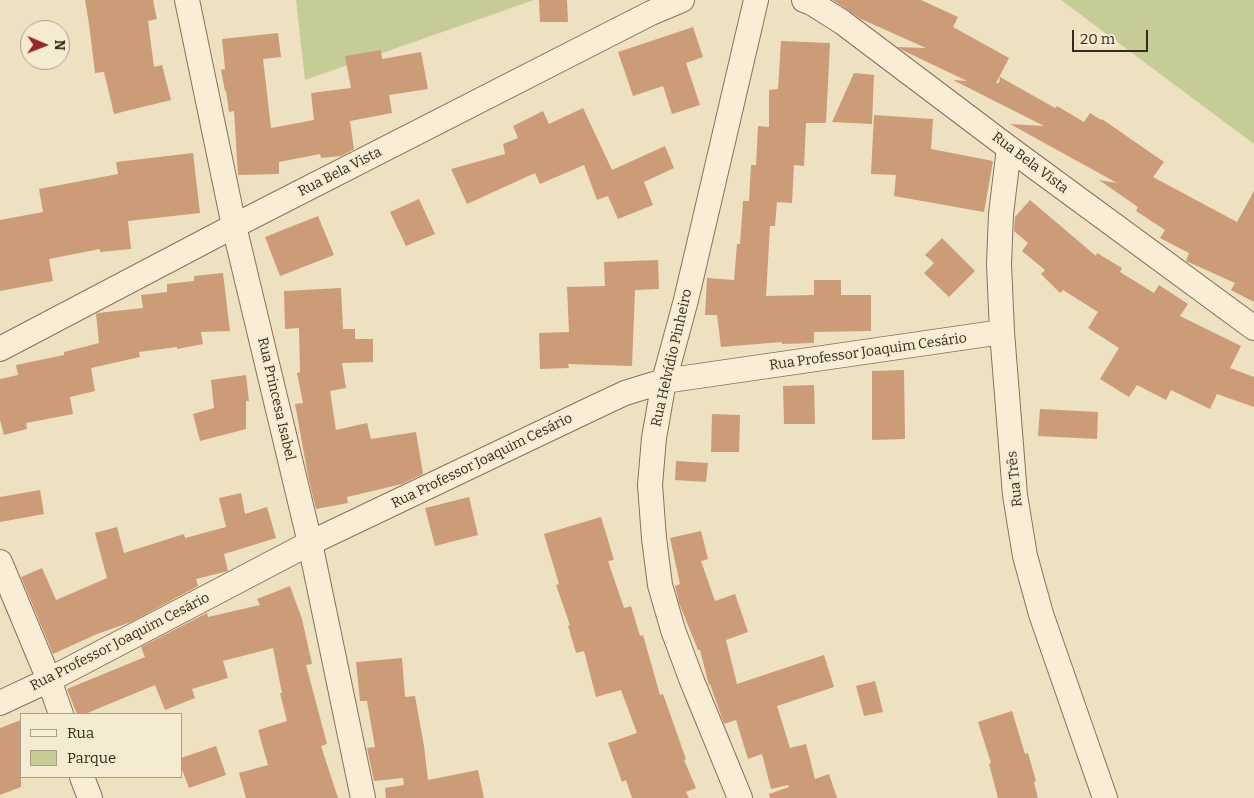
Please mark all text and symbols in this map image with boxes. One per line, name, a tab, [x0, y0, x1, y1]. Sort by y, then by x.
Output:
north arrow	[20, 20, 70, 70]
scale bar	[1074, 20, 1150, 52]
text: 20 m	[1080, 30, 1115, 48]
text: N	[51, 40, 68, 51]
street label: Rua Bela Vista	[988, 129, 1072, 197]
street label: Rua Bela Vista	[295, 144, 385, 200]
street label: Rua Helvídio Pinheiro	[648, 287, 696, 429]
street label: Rua Professor Joaquim Cesário	[768, 330, 968, 374]
street label: Rua Princesa Isabel	[254, 336, 298, 462]
street label: Rua Professor Joaquim Cesário	[389, 410, 575, 512]
street label: Rua Três	[1004, 450, 1026, 508]
street label: Rua Professor Joaquim Cesário	[27, 589, 213, 695]
legend	[20, 713, 182, 778]
text: Rua	[67, 724, 94, 742]
text: Parque	[67, 749, 116, 767]

